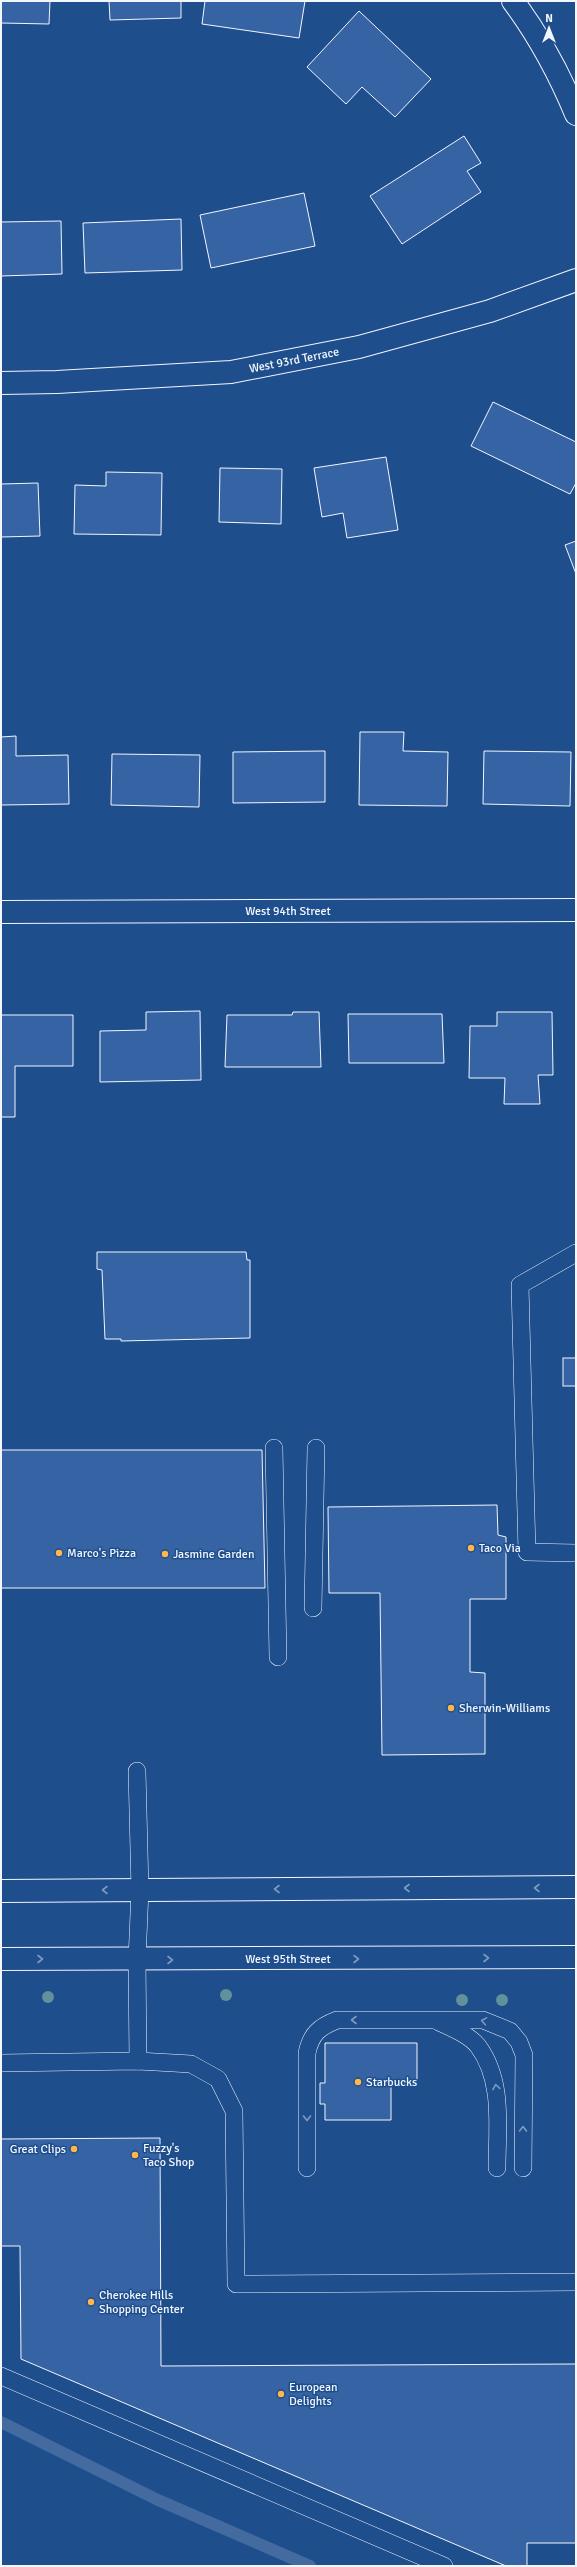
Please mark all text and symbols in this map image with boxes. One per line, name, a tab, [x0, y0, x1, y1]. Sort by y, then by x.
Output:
north arrow	[529, 8, 569, 48]
text: N	[545, 12, 553, 25]
street label: West 93rd Terrace	[248, 344, 340, 377]
street label: West 94th Street	[245, 904, 331, 919]
place label: Taco Via	[479, 1541, 521, 1556]
marker: Taco Via	[466, 1543, 476, 1553]
place label: Marco's Pizza	[67, 1546, 136, 1561]
place label: Jasmine Garden	[173, 1547, 254, 1562]
marker: Marco's Pizza	[54, 1548, 64, 1558]
marker: Jasmine Garden	[160, 1549, 170, 1559]
place label: Sherwin-Williams	[459, 1701, 550, 1716]
marker: Sherwin-Williams	[446, 1703, 456, 1713]
one-way arrow	[404, 1884, 410, 1892]
one-way arrow	[534, 1884, 540, 1892]
one-way arrow	[274, 1885, 280, 1893]
one-way arrow	[102, 1886, 108, 1894]
street label: West 95th Street	[245, 1952, 331, 1967]
one-way arrow	[483, 1954, 489, 1962]
one-way arrow	[37, 1955, 43, 1963]
one-way arrow	[353, 1955, 359, 1963]
one-way arrow	[167, 1956, 173, 1964]
one-way arrow	[351, 2016, 357, 2024]
one-way arrow	[481, 2017, 487, 2026]
place label: Starbucks	[366, 2075, 417, 2090]
marker: Starbucks	[353, 2077, 363, 2087]
one-way arrow	[492, 2084, 500, 2090]
one-way arrow	[303, 2115, 311, 2121]
one-way arrow	[519, 2126, 527, 2132]
place label: Fuzzy's Taco Shop	[143, 2141, 194, 2170]
place label: Great Clips	[10, 2142, 66, 2157]
marker: Great Clips	[69, 2144, 79, 2154]
marker: Fuzzy's Taco Shop	[130, 2150, 140, 2160]
place label: Cherokee Hills Shopping Center	[99, 2288, 185, 2317]
marker: Cherokee Hills Shopping Center	[86, 2297, 96, 2307]
place label: European Delights	[289, 2380, 338, 2409]
marker: European Delights	[276, 2389, 286, 2399]

